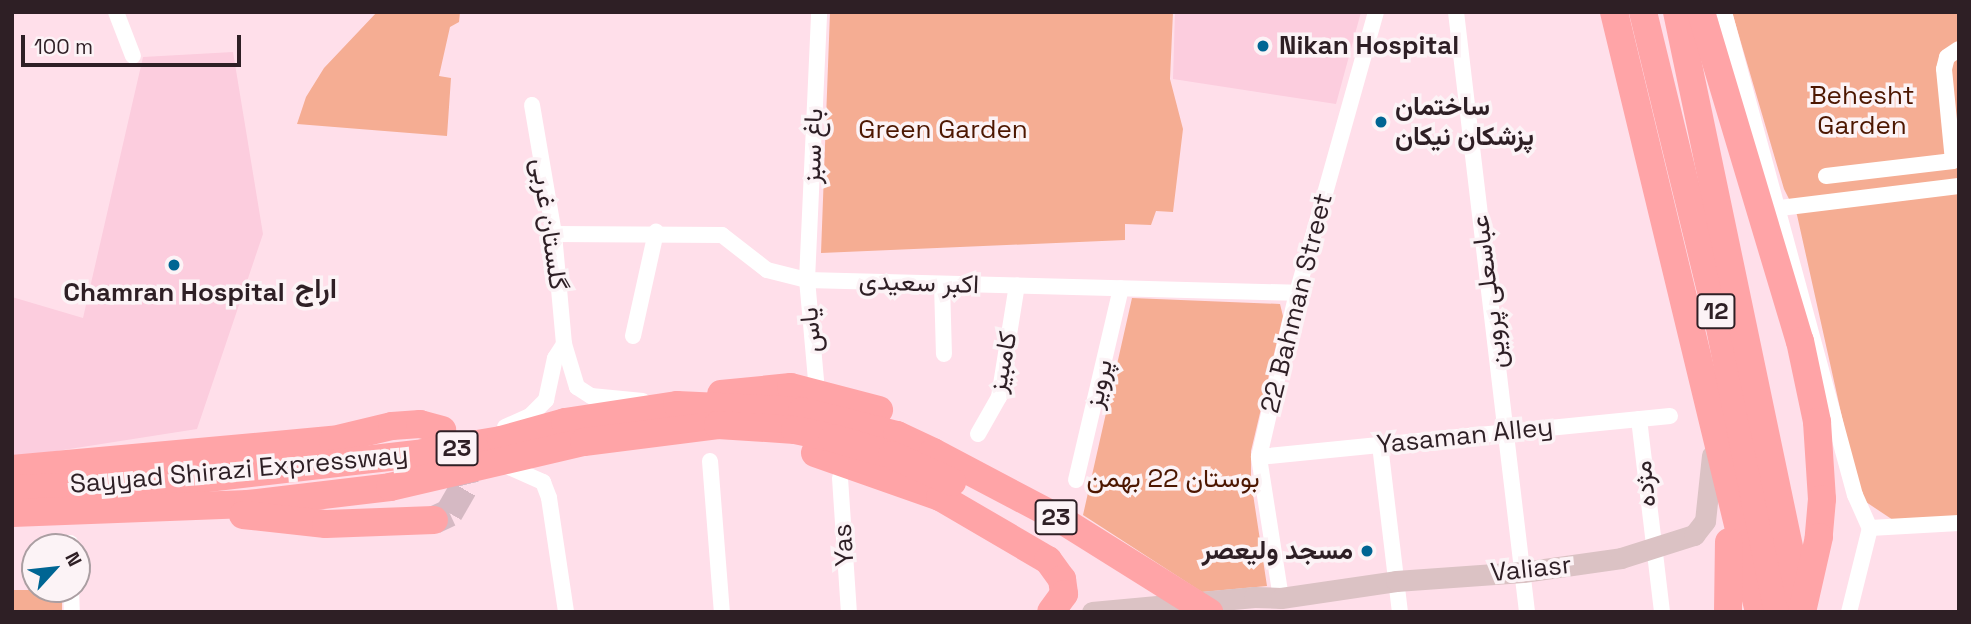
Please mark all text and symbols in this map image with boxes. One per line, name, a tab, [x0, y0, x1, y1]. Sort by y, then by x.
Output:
scale bar	[24, 21, 245, 65]
place label: Nikan Hospital	[1279, 30, 1459, 62]
text: 100 m	[34, 33, 93, 60]
marker: Nikan Hospital	[1253, 36, 1273, 56]
park label: Behesht Garden	[1809, 80, 1915, 142]
place label: ساختمان پزشکان نیکان	[1395, 91, 1534, 152]
street label: باغ سبز	[796, 108, 830, 184]
park label: Green Garden	[858, 114, 1028, 146]
marker: ساختمان پزشکان نیکان	[1373, 114, 1389, 130]
street label: گلستان غربی	[524, 156, 574, 292]
street label: 22 Bahman Street	[1255, 190, 1339, 416]
street label: عباسعلی پروین	[1464, 213, 1514, 371]
marker: Chamran Hospital	[164, 255, 184, 275]
street label: اکبر سعیدی	[858, 265, 980, 301]
district label: اراج	[295, 271, 337, 305]
place label: Chamran Hospital	[63, 277, 285, 309]
road number: 12	[1695, 290, 1737, 332]
street label: یاس	[793, 306, 829, 354]
street label: کامبیز	[982, 329, 1024, 395]
street label: پرویز	[1078, 357, 1120, 411]
street label: Yasaman Alley	[1375, 411, 1555, 461]
road number: 23	[434, 428, 480, 468]
street label: Sayyad Shirazi Expressway	[69, 440, 409, 500]
street label: مژده	[1627, 459, 1663, 509]
park label: بوستان 22 بهمن	[1086, 463, 1260, 495]
road number: 23	[1033, 496, 1079, 538]
street label: Yas	[827, 523, 861, 567]
north arrow	[21, 533, 91, 603]
place label: مسجد ولیعصر	[1202, 535, 1353, 567]
marker: مسجد ولیعصر	[1359, 543, 1375, 559]
text: N	[59, 548, 87, 570]
street label: Valiasr	[1489, 549, 1573, 589]

